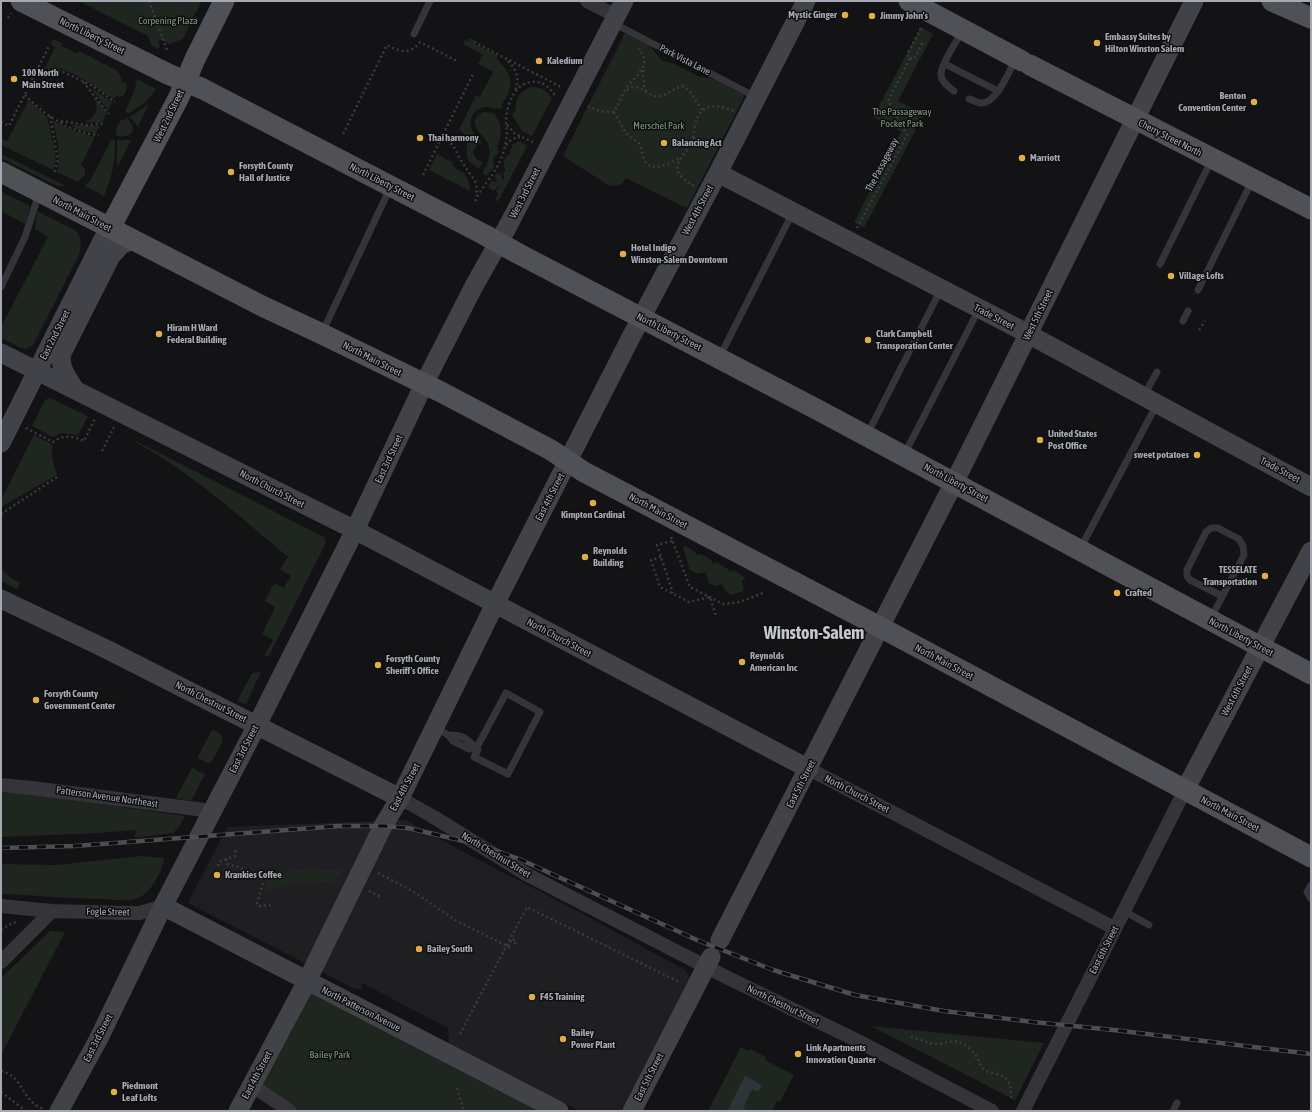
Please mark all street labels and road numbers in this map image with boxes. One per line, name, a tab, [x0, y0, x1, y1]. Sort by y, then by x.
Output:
street label: North Liberty Street	[57, 15, 127, 57]
street label: Park Vista Lane	[658, 42, 712, 78]
street label: West 2nd Street	[151, 88, 187, 144]
street label: Cherry Street North	[1136, 117, 1204, 159]
street label: The Passageway	[863, 136, 901, 194]
street label: North Liberty Street	[348, 161, 416, 203]
street label: West 3rd Street	[507, 166, 543, 220]
street label: West 4th Street	[680, 183, 716, 237]
street label: North Main Street	[51, 194, 113, 234]
street label: West 5th Street	[1021, 288, 1055, 342]
street label: Trade Street	[972, 302, 1016, 332]
street label: East 2nd Street	[37, 308, 73, 362]
street label: North Liberty Street	[635, 311, 703, 353]
street label: North Main Street	[341, 339, 403, 379]
street label: East 3rd Street	[372, 433, 406, 485]
street label: Trade Street	[1258, 454, 1302, 486]
street label: North Liberty Street	[922, 461, 990, 505]
street label: North Church Street	[237, 467, 307, 511]
street label: East 4th Street	[533, 471, 567, 523]
street label: North Main Street	[627, 491, 689, 531]
street label: North Liberty Street	[1207, 615, 1275, 659]
street label: North Church Street	[525, 616, 593, 660]
street label: North Main Street	[913, 642, 975, 682]
street label: West 6th Street	[1219, 664, 1255, 718]
street label: North Chestnut Street	[173, 679, 249, 725]
street label: East 3rd Street	[227, 723, 261, 775]
street label: East 5th Street	[784, 758, 818, 810]
street label: East 4th Street	[387, 761, 423, 813]
street label: North Church Street	[822, 772, 892, 816]
street label: Patterson Avenue Northeast	[55, 784, 159, 810]
street label: North Main Street	[1199, 794, 1261, 834]
street label: North Chestnut Street	[459, 830, 533, 880]
street label: Fogle Street	[86, 906, 130, 918]
street label: East 6th Street	[1087, 924, 1121, 976]
street label: North Chestnut Street	[745, 982, 821, 1028]
street label: North Patterson Avenue	[319, 984, 403, 1034]
street label: East 3rd Street	[81, 1012, 115, 1064]
street label: East 4th Street	[239, 1049, 275, 1101]
street label: East 5th Street	[632, 1051, 666, 1103]

